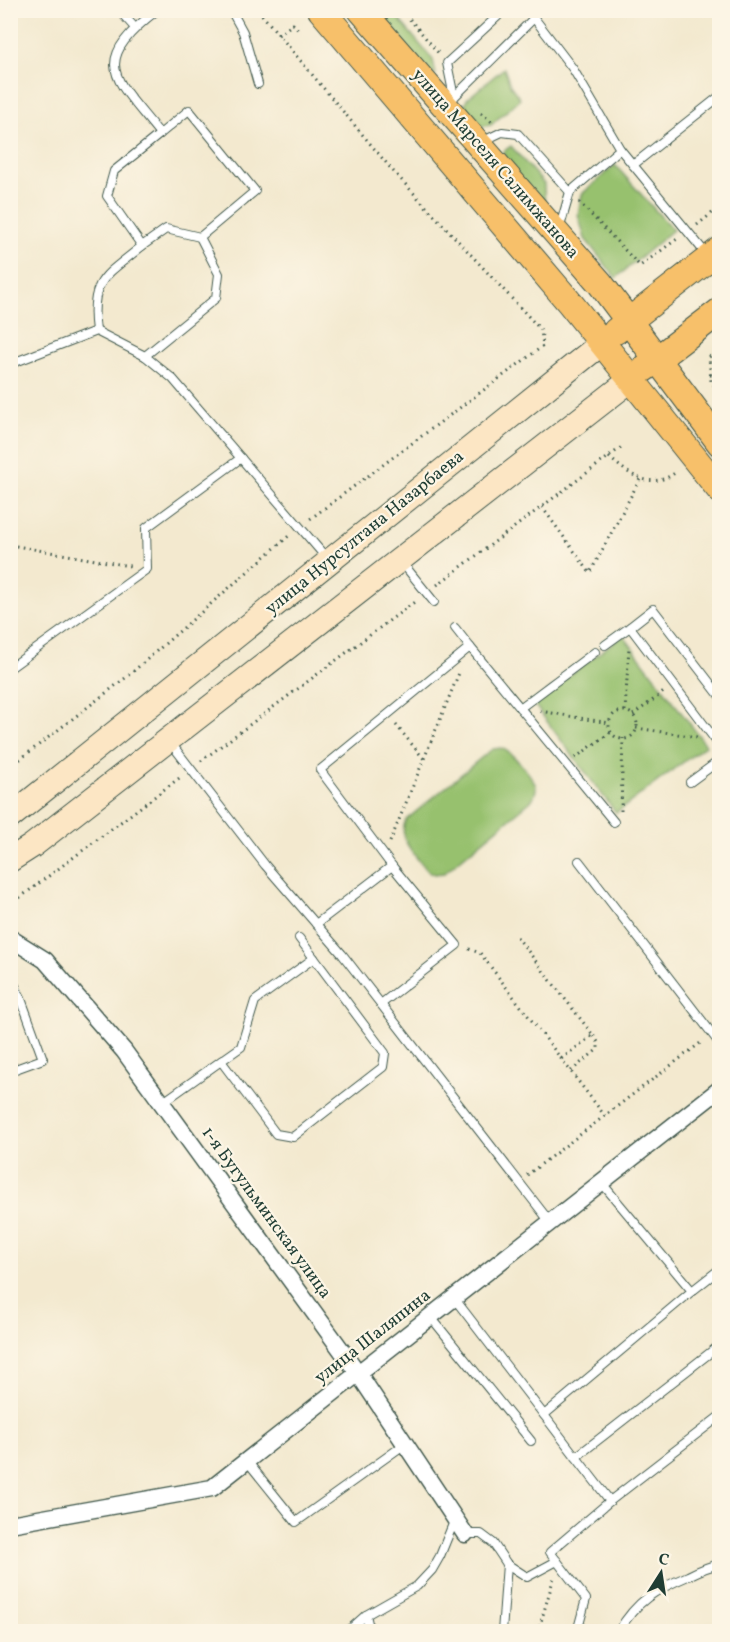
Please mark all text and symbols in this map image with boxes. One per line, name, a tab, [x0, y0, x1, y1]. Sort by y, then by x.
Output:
street label: улица Марселя Салимжанова	[405, 64, 585, 264]
street label: улица Нурсултана Назарбаева	[260, 445, 470, 621]
street label: 1-я Бугульминская улица	[195, 1122, 337, 1304]
street label: улица Шаляпина	[310, 1284, 436, 1390]
north arrow	[631, 1543, 691, 1603]
text: С	[656, 1548, 671, 1572]

